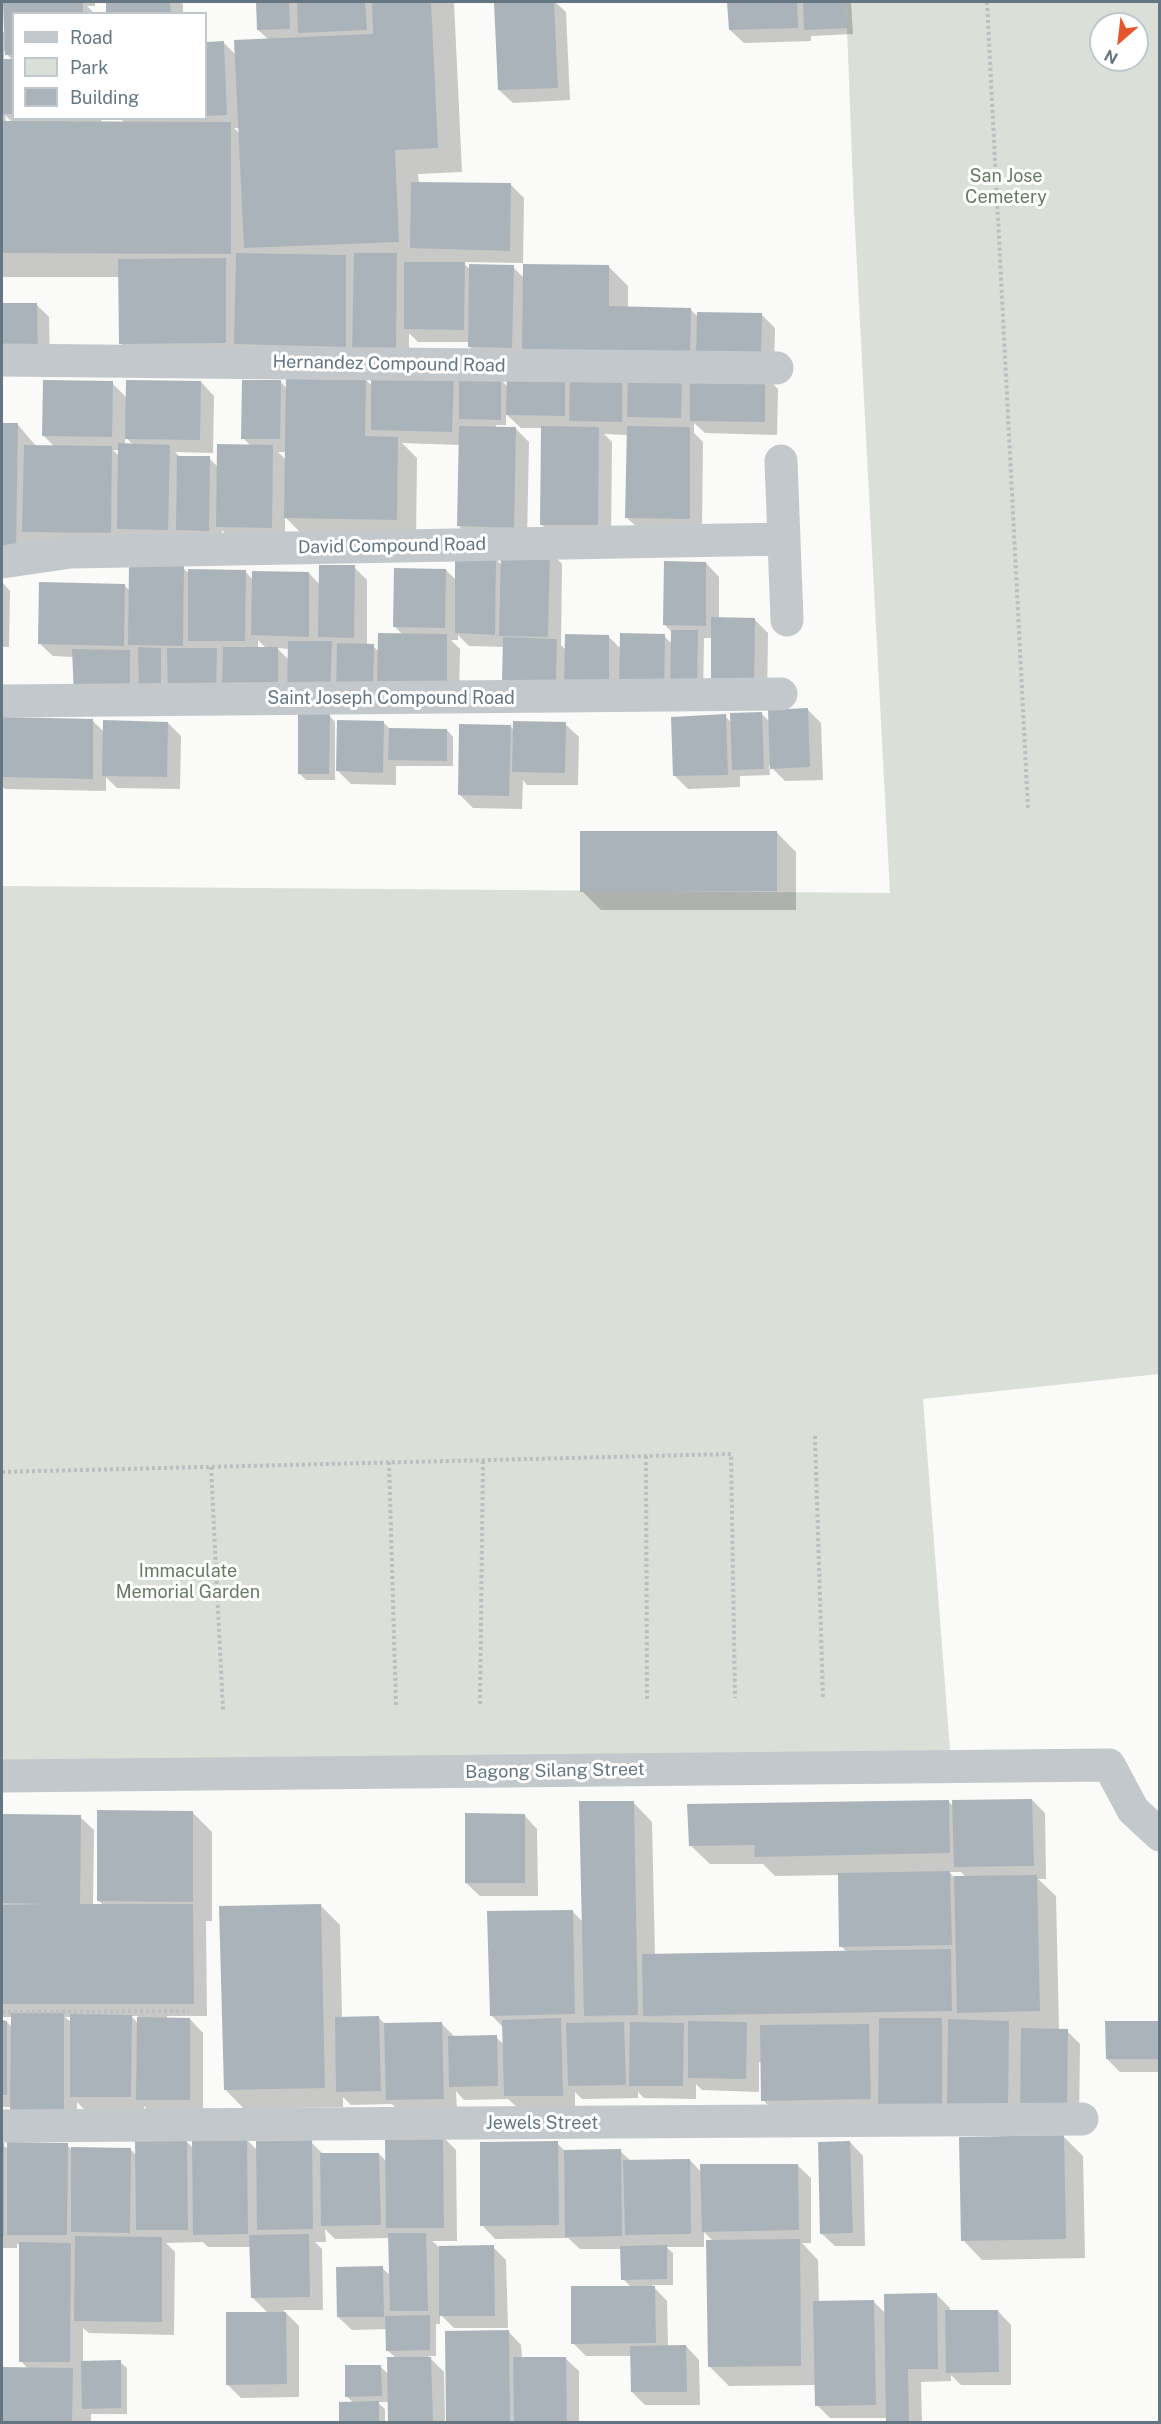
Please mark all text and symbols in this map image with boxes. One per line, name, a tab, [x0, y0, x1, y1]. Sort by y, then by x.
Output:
legend	[12, 12, 207, 120]
north arrow	[1089, 12, 1149, 72]
text: Road	[70, 27, 113, 48]
text: N	[1101, 45, 1121, 68]
text: Park	[70, 57, 108, 78]
text: Building	[70, 87, 139, 108]
park label: San Jose Cemetery	[965, 165, 1047, 207]
street label: Hernandez Compound Road	[272, 351, 506, 377]
street label: David Compound Road	[298, 534, 486, 558]
street label: Saint Joseph Compound Road	[267, 687, 515, 709]
park label: Immaculate Memorial Garden	[116, 1560, 260, 1602]
street label: Bagong Silang Street	[465, 1759, 645, 1783]
street label: Jewels Street	[486, 2112, 598, 2134]

